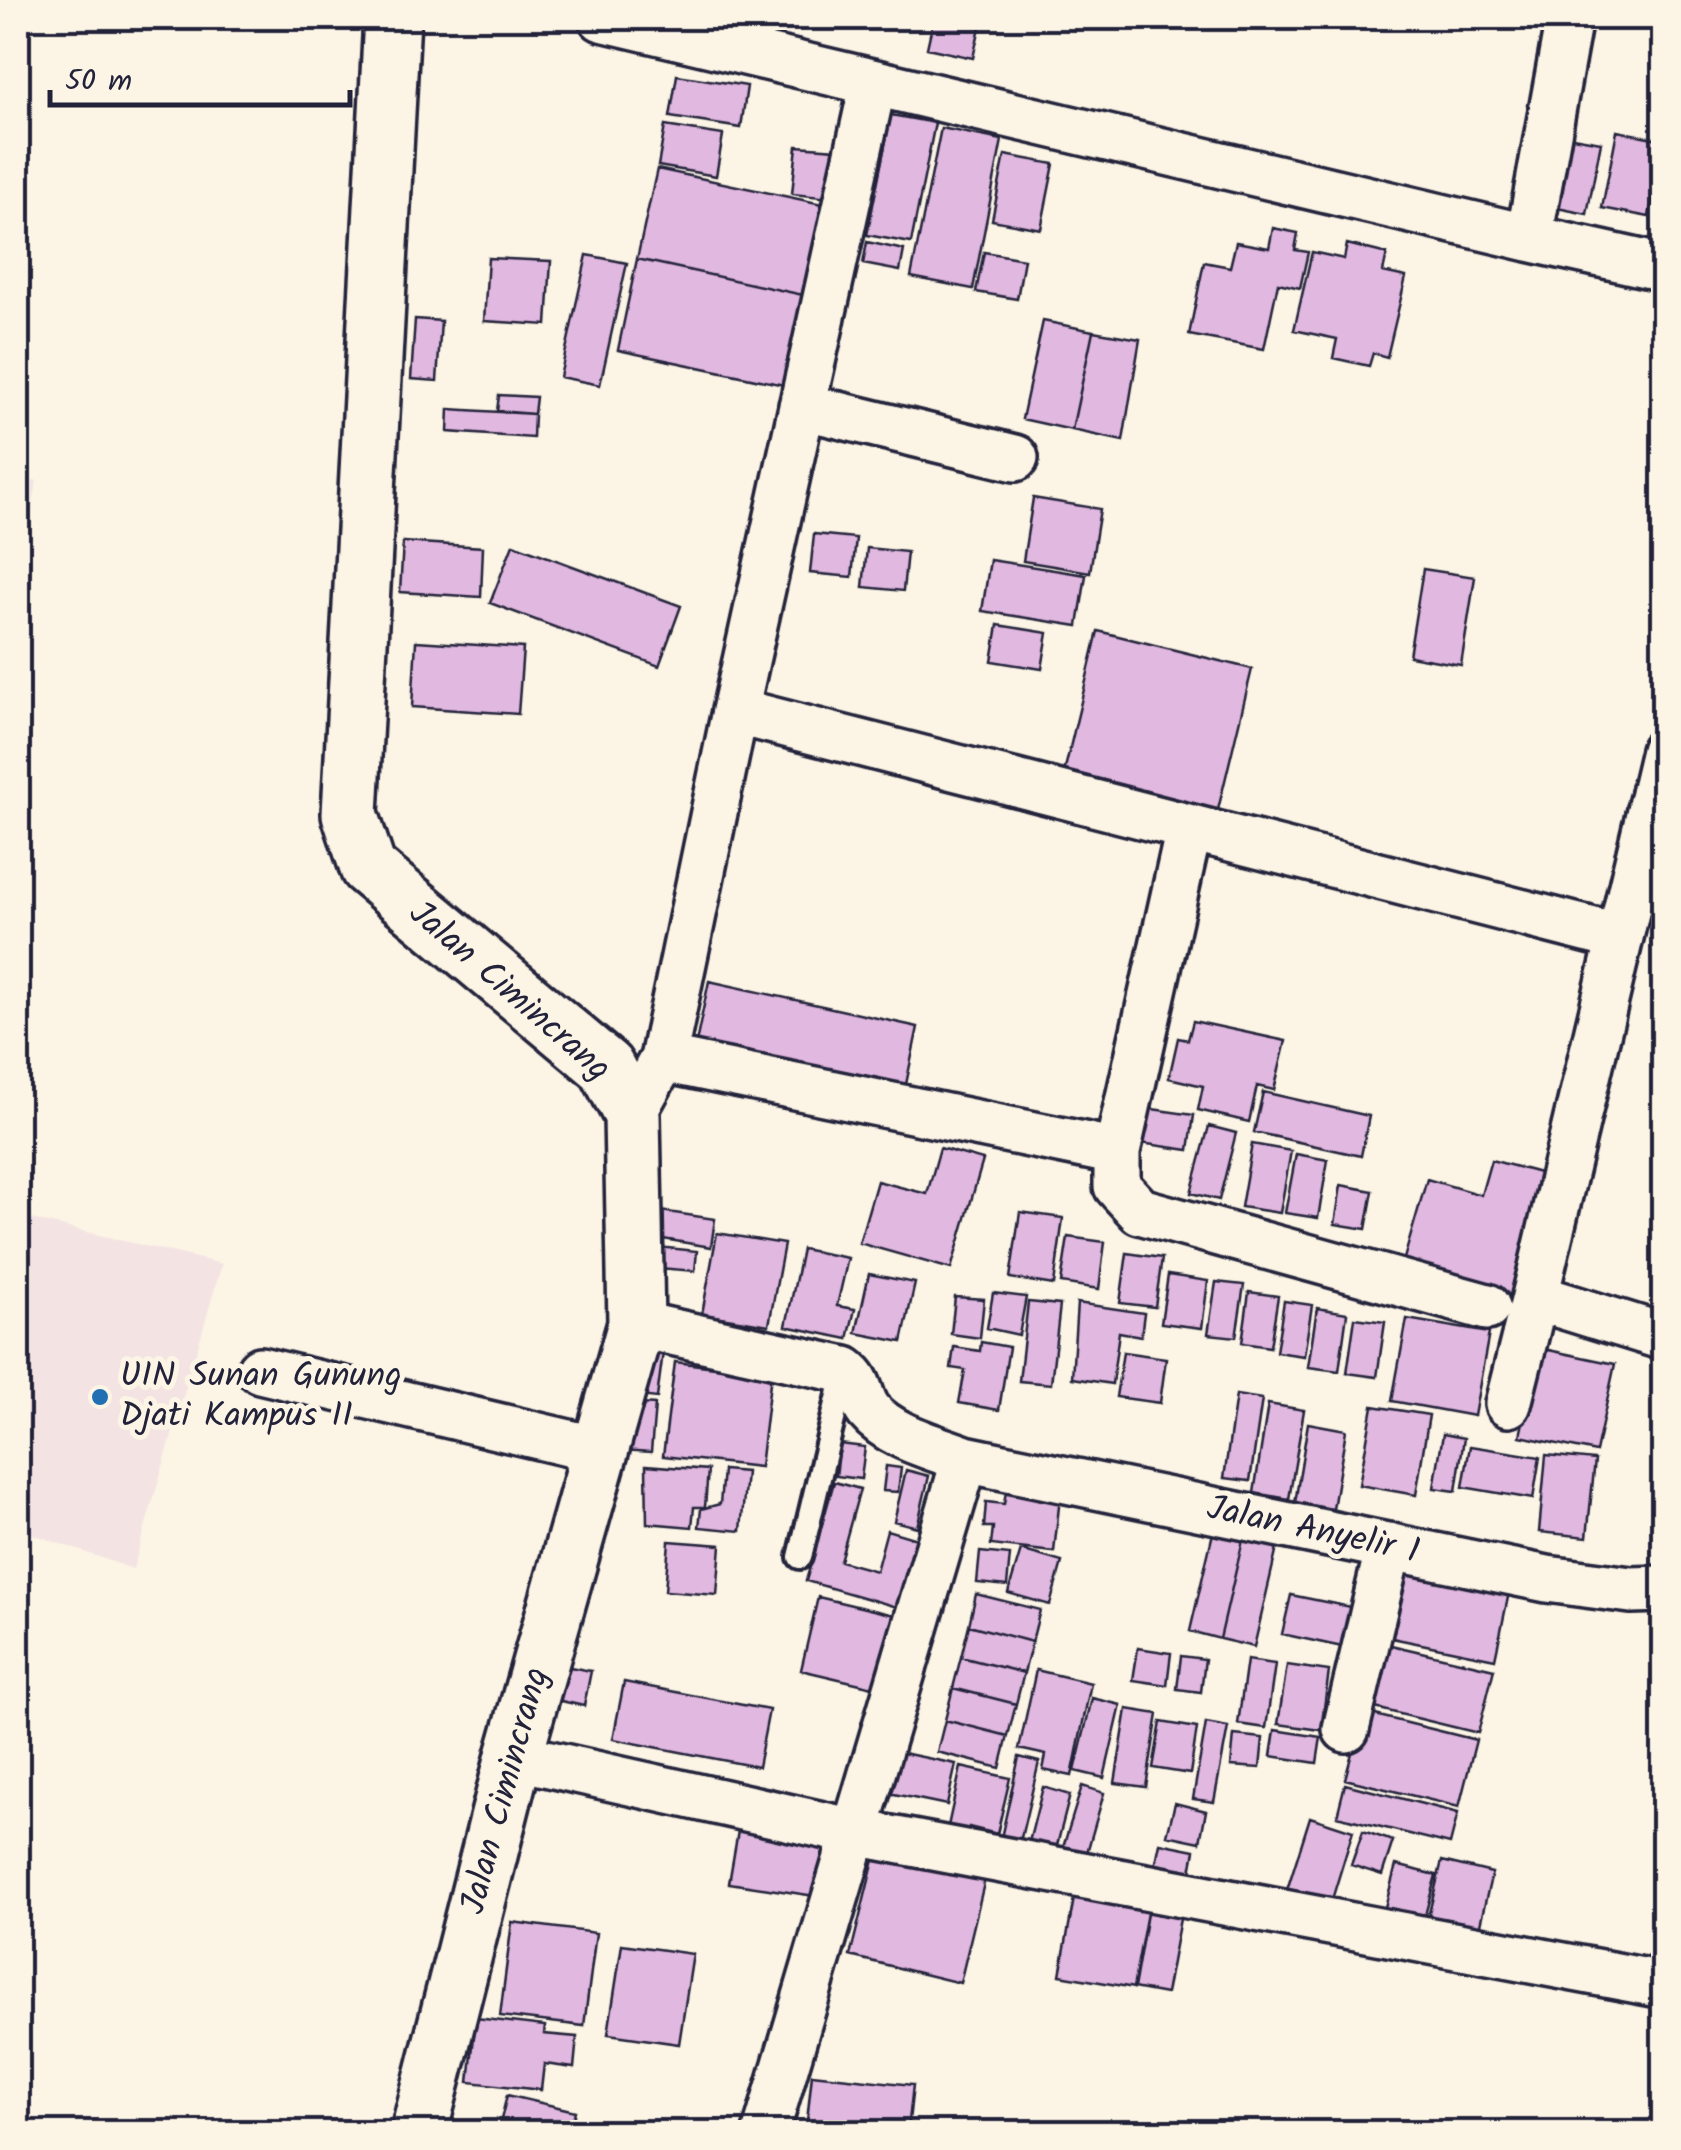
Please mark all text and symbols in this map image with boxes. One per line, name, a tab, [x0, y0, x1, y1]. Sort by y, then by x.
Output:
scale bar	[50, 45, 350, 107]
text: 50 m	[65, 58, 132, 106]
street label: Jalan Cimincrang	[395, 888, 623, 1096]
place label: UIN Sunan Gunung Djati Kampus II	[120, 1349, 402, 1445]
marker: UIN Sunan Gunung Djati Kampus II	[89, 1386, 111, 1408]
street label: Jalan Anyelir 1	[1201, 1481, 1425, 1581]
street label: Jalan Cimincrang	[446, 1661, 566, 1921]

